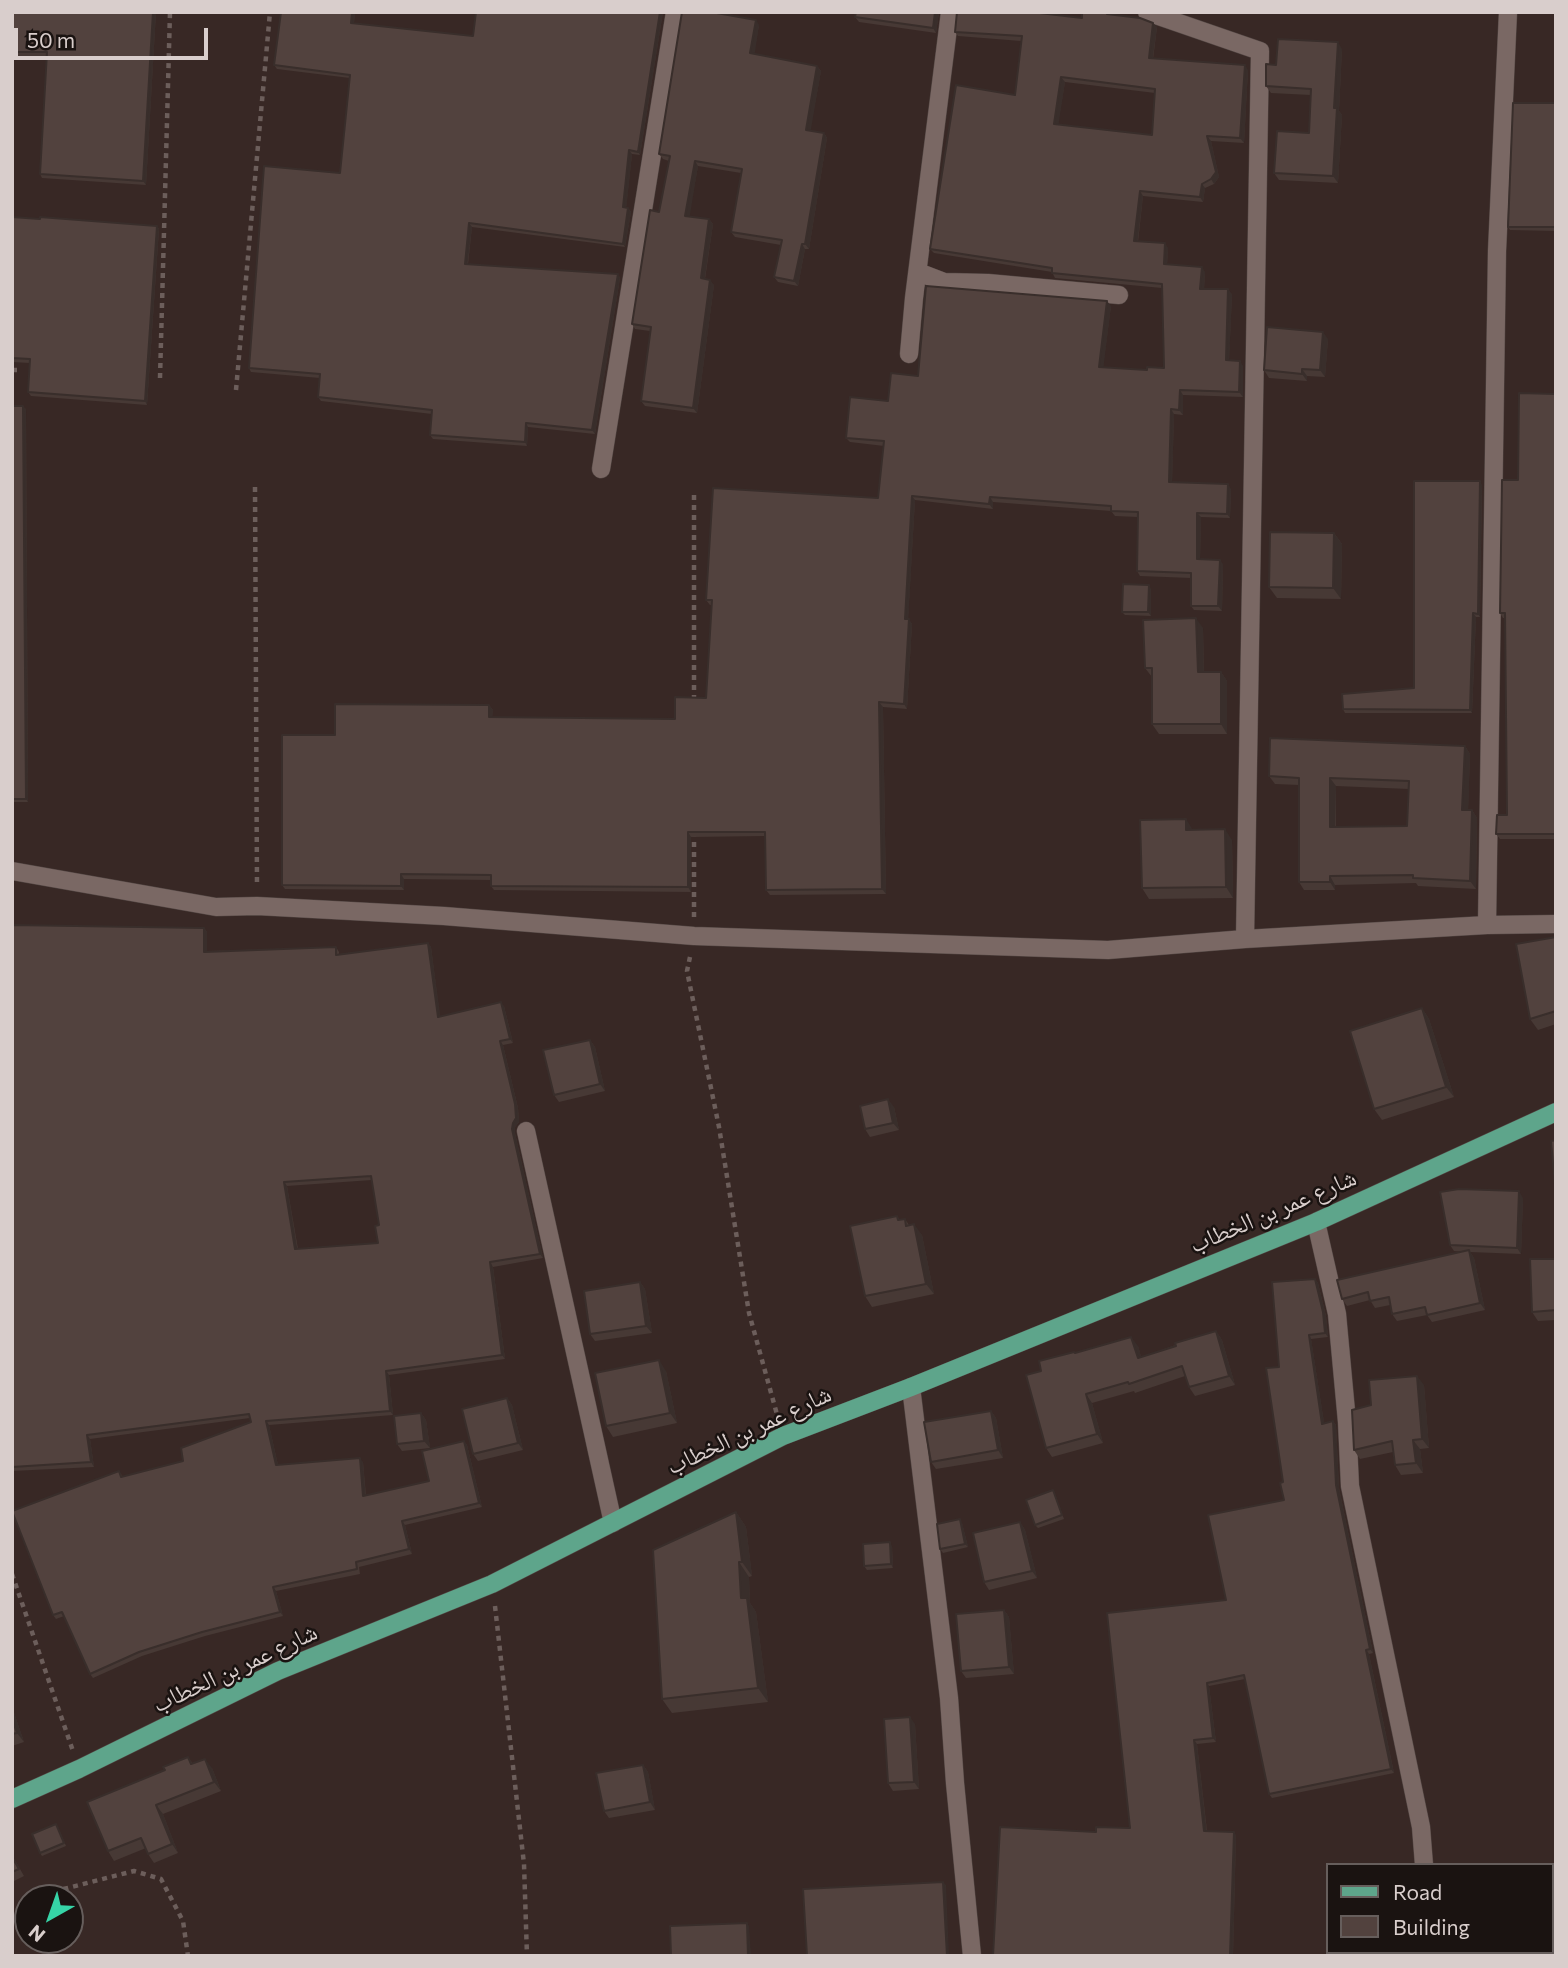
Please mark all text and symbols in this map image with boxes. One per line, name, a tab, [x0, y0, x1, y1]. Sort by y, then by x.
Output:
scale bar	[18, 14, 212, 58]
text: 50 m	[27, 27, 75, 52]
street label: شارع عمر بن الخطاب	[1185, 1163, 1361, 1259]
street label: شارع عمر بن الخطاب	[662, 1379, 836, 1481]
street label: شارع عمر بن الخطاب	[148, 1617, 322, 1719]
legend	[1326, 1863, 1554, 1954]
text: Road	[1393, 1879, 1442, 1904]
north arrow	[14, 1884, 84, 1954]
text: Building	[1393, 1914, 1470, 1939]
text: N	[24, 1921, 49, 1947]

